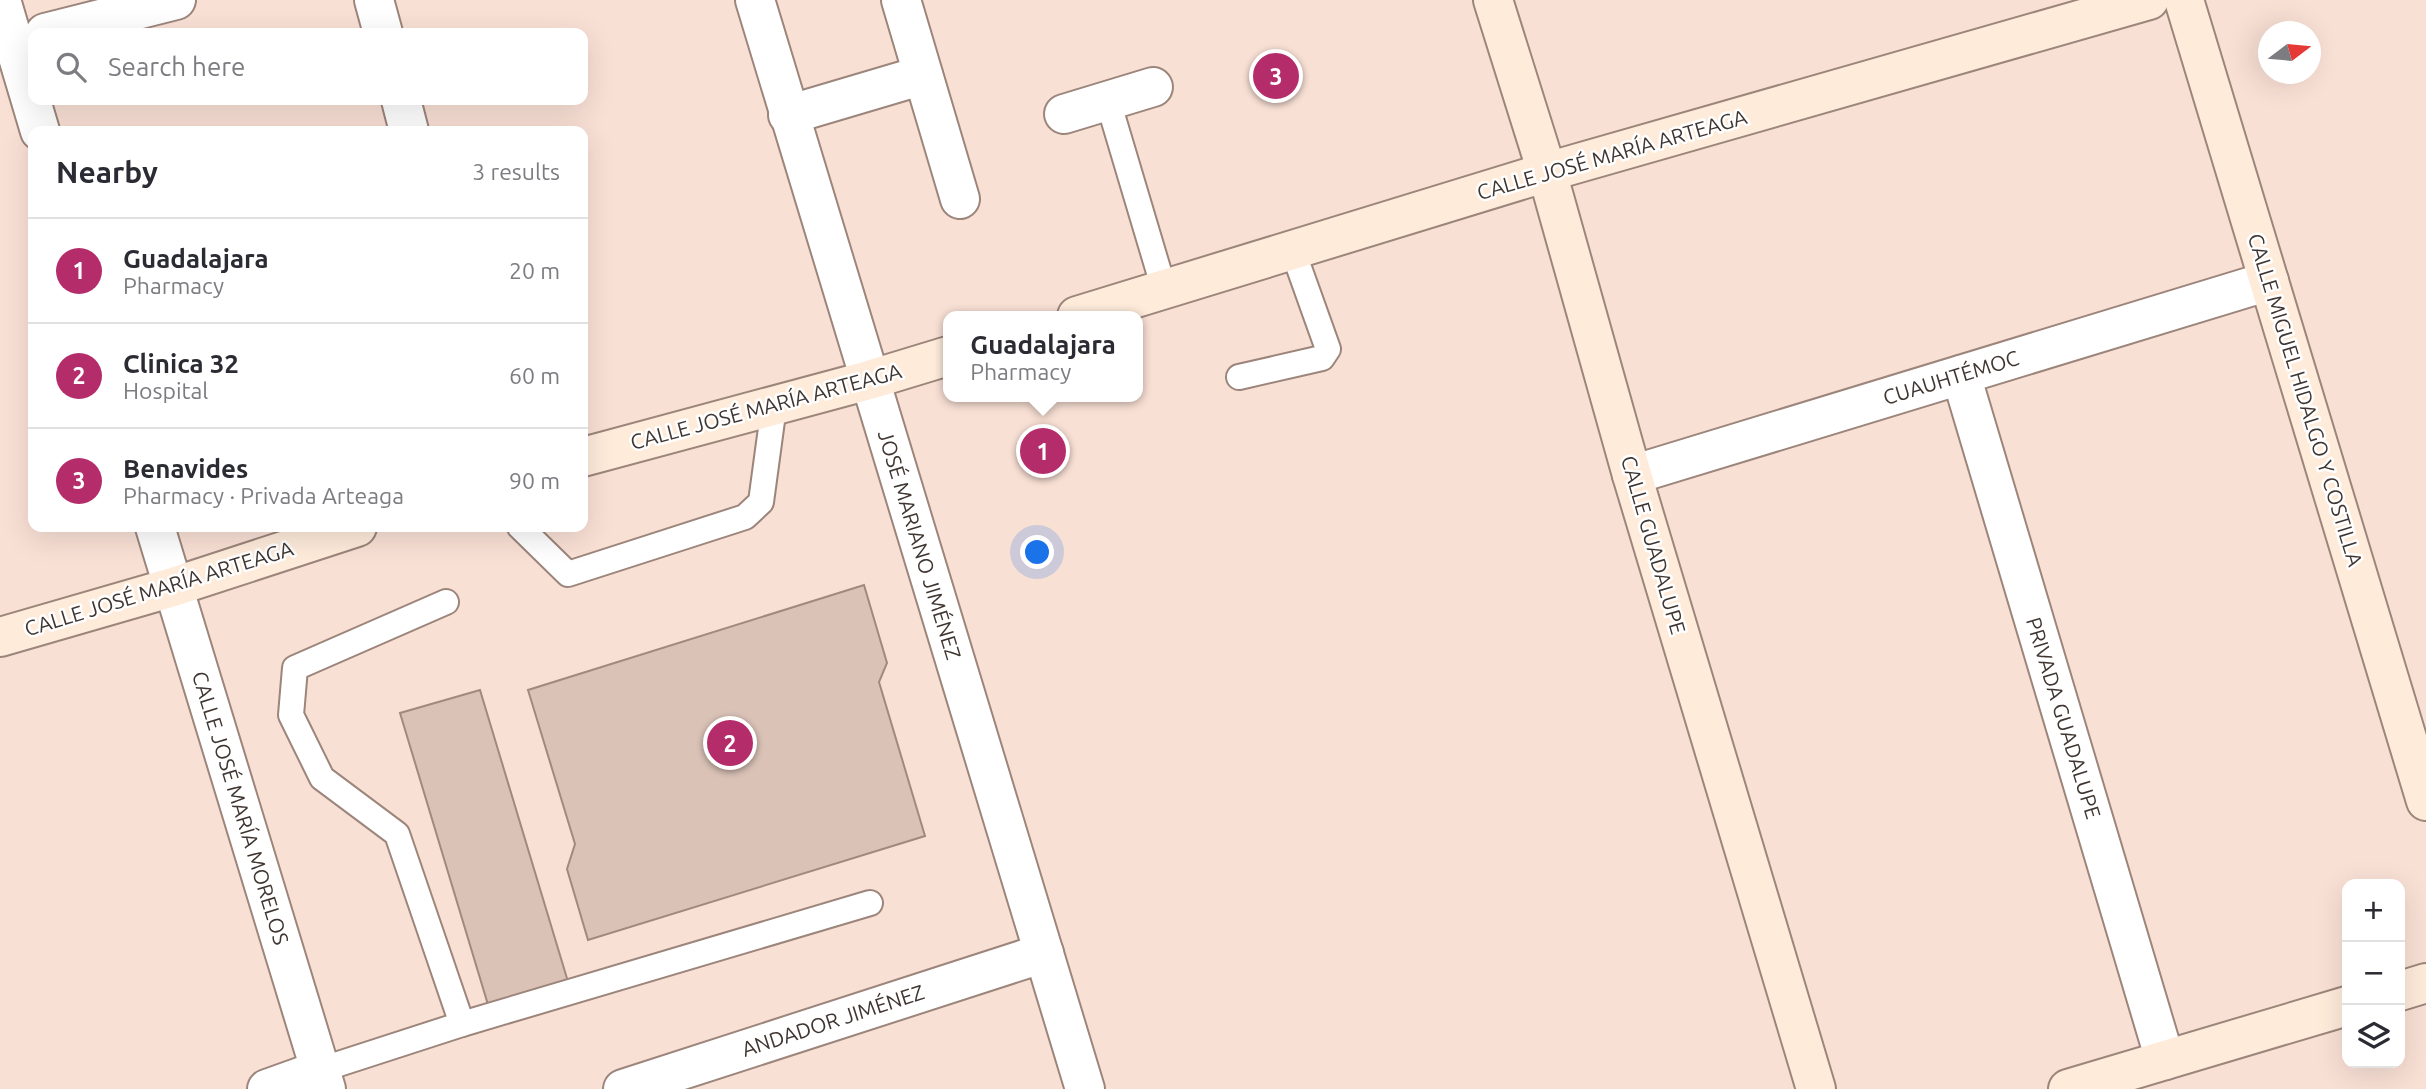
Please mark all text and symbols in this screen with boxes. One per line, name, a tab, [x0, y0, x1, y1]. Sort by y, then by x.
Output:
north arrow	[2258, 21, 2321, 84]
search box	[28, 28, 588, 105]
icon: search	[52, 48, 90, 86]
pin: 3	[1253, 50, 1299, 102]
text: Search here	[108, 52, 245, 81]
street label: CALLE JOSÉ MARÍA ARTEAGA	[1474, 104, 1750, 204]
text: Nearby	[56, 155, 158, 189]
text: 3 results	[472, 159, 560, 184]
street label: CALLE MIGUEL HIDALGO Y COSTILLA	[2244, 230, 2368, 569]
text: Guadalajara	[123, 244, 269, 273]
text: 1	[73, 258, 85, 283]
text: 20 m	[509, 258, 560, 283]
text: Pharmacy	[123, 273, 224, 298]
popup	[943, 311, 1143, 402]
text: Guadalajara	[970, 330, 1116, 359]
street label: CUAUHTÉMOC	[1880, 345, 2022, 409]
text: Clinica 32	[123, 349, 239, 378]
street label: CALLE JOSÉ MARÍA ARTEAGA	[628, 358, 904, 454]
text: Pharmacy	[970, 359, 1071, 384]
text: 2	[73, 363, 85, 388]
text: 60 m	[509, 363, 560, 388]
text: Hospital	[123, 378, 208, 403]
pin: 1	[1020, 425, 1066, 477]
street label: JOSÉ MARIANO JIMÉNEZ	[874, 427, 966, 662]
street label: CALLE GUADALUPE	[1617, 453, 1691, 637]
text: Benavides	[123, 454, 248, 483]
text: 3	[73, 468, 85, 493]
text: 90 m	[509, 468, 560, 493]
text: Pharmacy · Privada Arteaga	[123, 483, 404, 508]
your location	[1020, 535, 1054, 569]
street label: CALLE JOSÉ MARÍA ARTEAGA	[22, 536, 296, 640]
street label: PRIVADA GUADALUPE	[2022, 614, 2106, 821]
street label: CALLE JOSÉ MARÍA MORELOS	[188, 668, 294, 947]
pin: 2	[707, 717, 753, 769]
map controls	[2342, 879, 2405, 1068]
button: +	[2342, 879, 2405, 942]
button: −	[2342, 942, 2405, 1005]
street label: ANDADOR JIMÉNEZ	[738, 979, 927, 1061]
button: layers	[2342, 1005, 2405, 1068]

